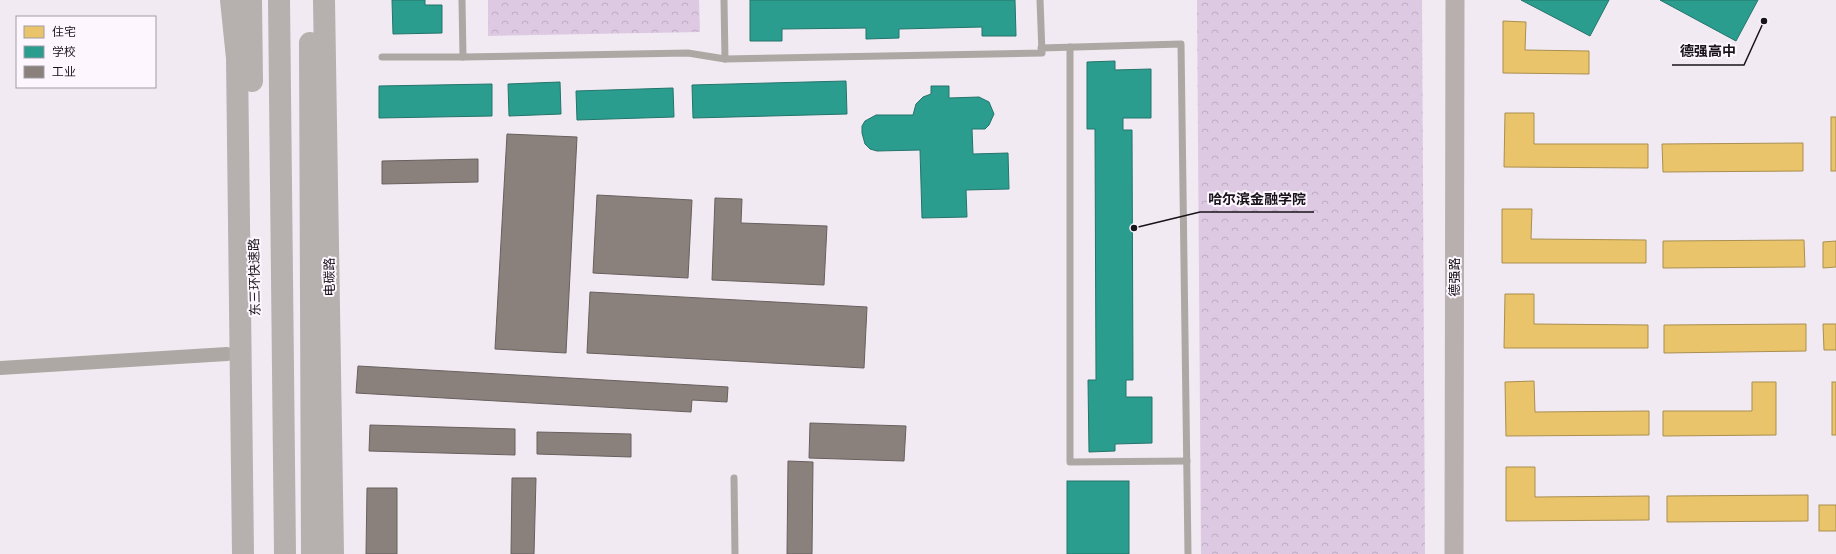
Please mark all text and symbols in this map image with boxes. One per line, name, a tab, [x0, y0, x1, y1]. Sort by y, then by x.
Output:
legend	[16, 16, 156, 88]
text: 住宅	[52, 24, 76, 39]
callout: 德强高中	[1672, 39, 1744, 65]
text: 德强高中	[1680, 42, 1736, 60]
text: 学校	[52, 44, 76, 59]
text: 工业	[52, 64, 76, 79]
callout: 哈尔滨金融学院	[1200, 186, 1314, 212]
text: 哈尔滨金融学院	[1208, 190, 1306, 208]
street label: 东三环快速路	[245, 238, 263, 316]
street label: 电碳路	[321, 257, 337, 297]
street label: 德强路	[1446, 257, 1462, 297]

